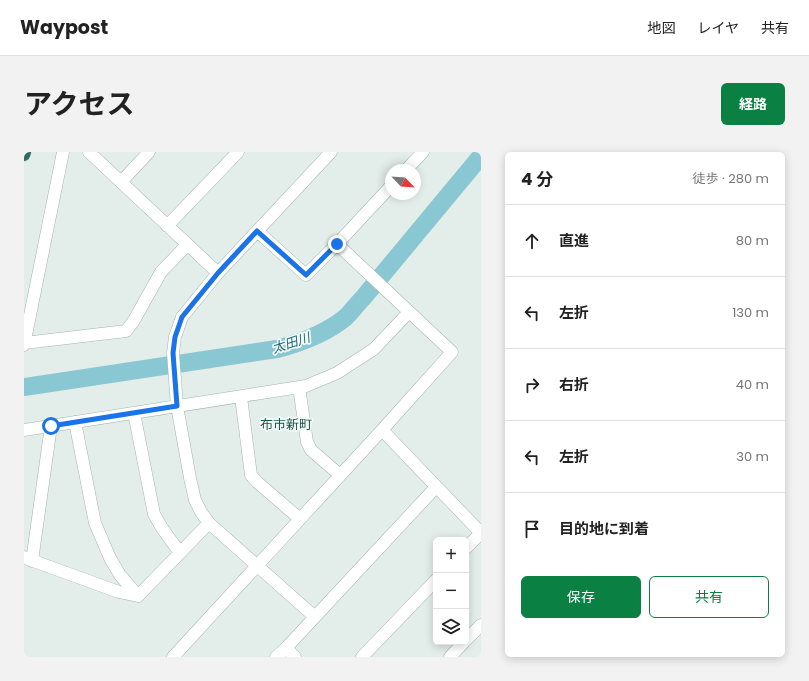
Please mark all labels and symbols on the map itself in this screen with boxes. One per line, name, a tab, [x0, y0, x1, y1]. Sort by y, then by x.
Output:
north arrow	[385, 164, 421, 200]
route end	[328, 235, 346, 253]
water label: 太田川	[270, 327, 314, 358]
district label: 布市新町	[260, 415, 312, 434]
route start	[42, 417, 60, 435]

